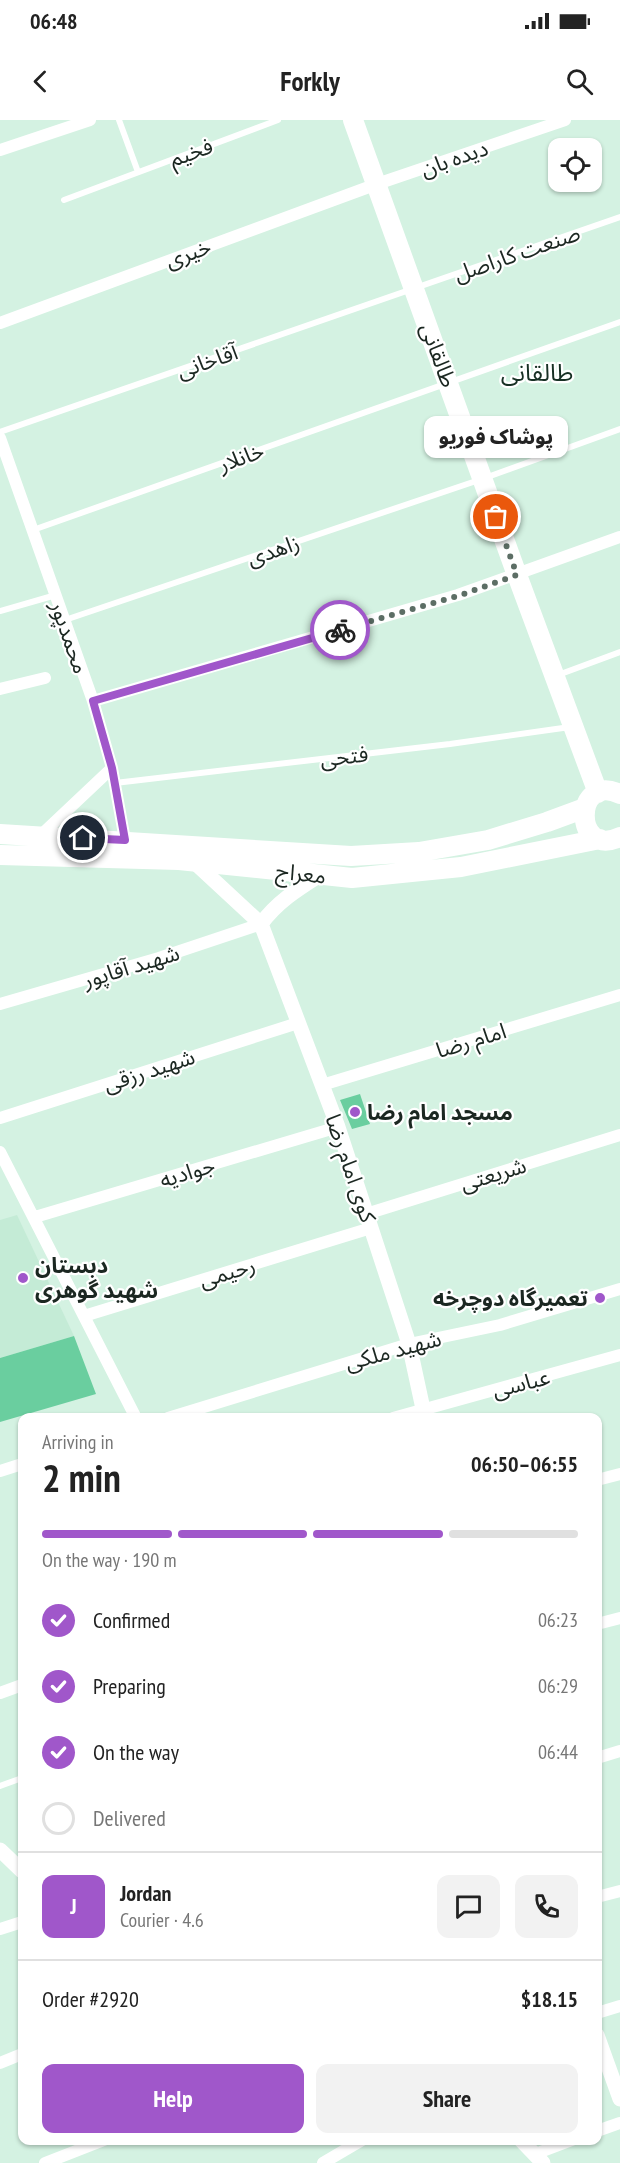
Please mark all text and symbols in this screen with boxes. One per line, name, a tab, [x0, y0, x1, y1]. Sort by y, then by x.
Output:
text: 06:48	[30, 7, 78, 35]
text: Forkly	[280, 64, 340, 98]
icon: back	[24, 65, 57, 98]
icon: search	[563, 65, 596, 98]
street label: فخیم	[165, 131, 218, 176]
street label: دیده بان	[416, 133, 492, 183]
map controls	[548, 138, 602, 192]
button: locate	[548, 138, 602, 192]
street label: صنعت کاراصل	[450, 218, 584, 288]
street label: خیری	[161, 232, 215, 274]
street label: طالقانی	[414, 319, 464, 391]
street label: آقاخانی	[173, 337, 243, 384]
district label: طالقانی	[501, 357, 573, 388]
callout: پوشاک فوریو	[424, 415, 568, 457]
text: پوشاک فوریو	[439, 424, 553, 450]
street label: خانلار	[213, 436, 268, 478]
pin	[470, 491, 521, 542]
icon: bag	[479, 500, 512, 533]
street label: زاهدی	[243, 528, 303, 572]
street label: محمدپور	[43, 596, 95, 677]
courier	[310, 600, 370, 660]
icon: bike	[324, 614, 357, 647]
street label: فتحی	[318, 739, 370, 773]
pin	[57, 812, 108, 863]
icon: home	[66, 821, 99, 854]
street label: معراج	[274, 856, 328, 893]
street label: شهید آقاپور	[78, 938, 183, 995]
street label: امام رضا	[432, 1016, 510, 1067]
street label: شهید رزقی	[100, 1042, 198, 1098]
place label: مسجد امام رضا	[367, 1098, 513, 1129]
marker: مسجد امام رضا	[348, 1105, 362, 1119]
street label: کوی امام رضا	[317, 1110, 383, 1228]
street label: جوادیه	[156, 1150, 218, 1194]
street label: شریعتی	[457, 1151, 529, 1197]
street label: رحیمی	[196, 1250, 258, 1294]
place label: دبستان شهید گوهری	[35, 1251, 158, 1304]
marker: دبستان شهید گوهری	[16, 1271, 30, 1285]
place label: تعمیرگاه دوچرخه	[433, 1284, 588, 1313]
marker: تعمیرگاه دوچرخه	[593, 1291, 607, 1305]
street label: شهید ملکی	[342, 1324, 444, 1376]
street label: عباسی	[489, 1362, 553, 1404]
text: Arriving in	[42, 1429, 114, 1455]
text: 06:50–06:55	[471, 1450, 578, 1478]
text: 2 min	[42, 1452, 121, 1503]
text: On the way · 190 m	[42, 1547, 177, 1573]
icon: check	[42, 1604, 75, 1637]
text: Confirmed	[93, 1606, 170, 1634]
text: 06:23	[538, 1607, 578, 1633]
icon: check	[42, 1670, 75, 1703]
text: Preparing	[93, 1672, 166, 1700]
text: 06:29	[538, 1673, 578, 1699]
icon: check	[42, 1736, 75, 1769]
text: On the way	[93, 1738, 179, 1766]
text: 06:44	[538, 1739, 578, 1765]
text: Delivered	[93, 1804, 166, 1832]
button: chat	[437, 1875, 500, 1938]
button: phone	[515, 1875, 578, 1938]
text: Jordan	[120, 1879, 171, 1907]
text: J	[70, 1892, 77, 1920]
text: Courier · 4.6	[120, 1907, 204, 1933]
text: Order #2920	[42, 1985, 139, 2013]
text: $18.15	[521, 1985, 578, 2013]
button: Help	[42, 2064, 304, 2133]
button: Share	[316, 2064, 578, 2133]

